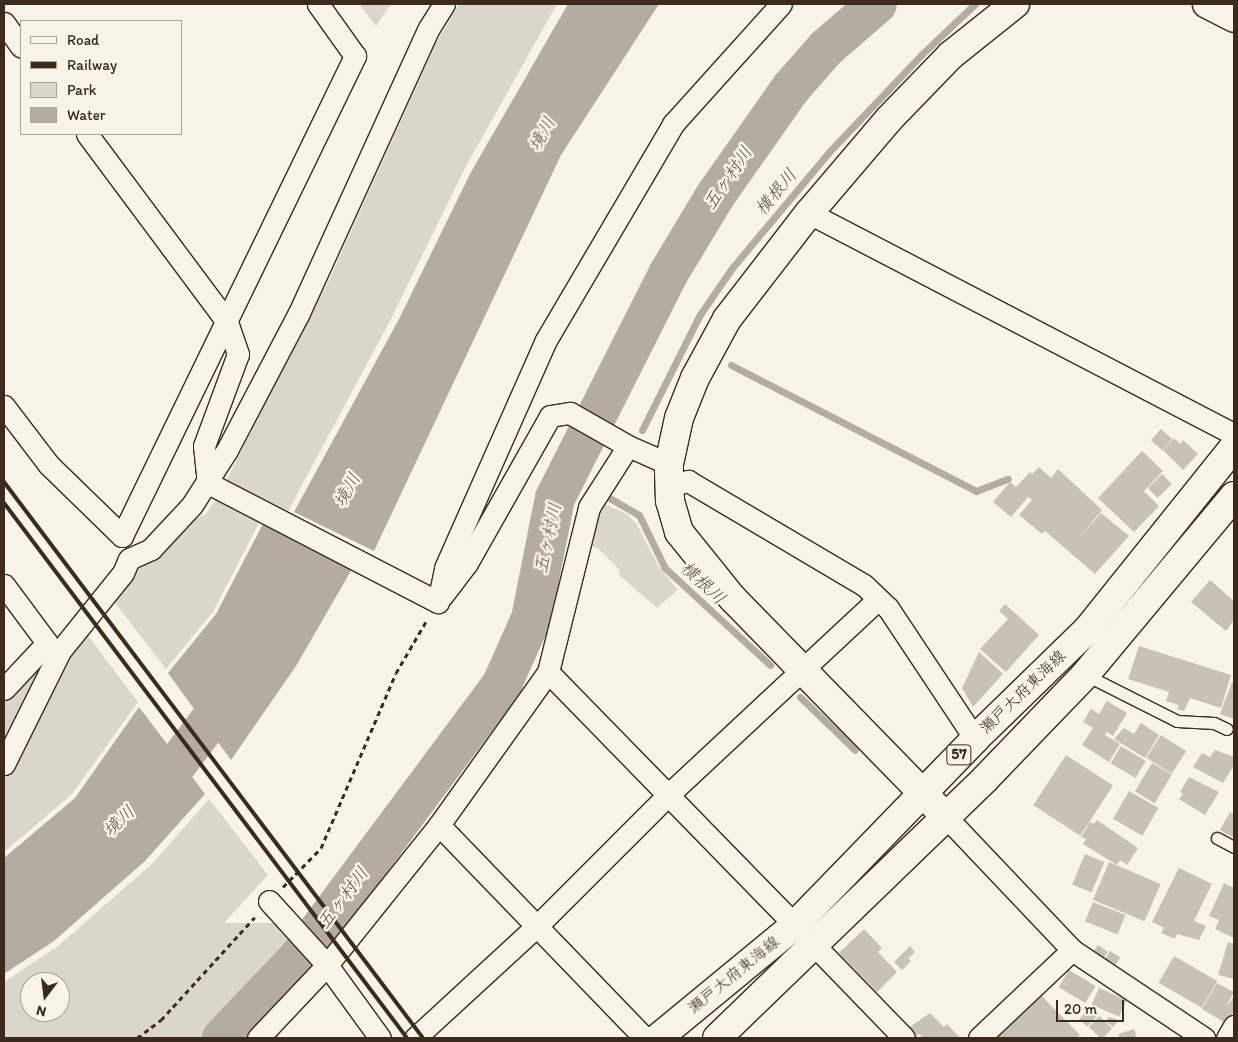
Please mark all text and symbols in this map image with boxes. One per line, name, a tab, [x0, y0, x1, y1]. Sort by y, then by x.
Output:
legend	[20, 20, 182, 135]
text: Road	[67, 31, 99, 49]
text: Railway	[67, 56, 117, 74]
text: Park	[67, 81, 97, 99]
text: Water	[67, 106, 105, 124]
water label: 境川	[524, 113, 560, 155]
water label: 五ヶ村川	[699, 142, 757, 214]
water label: 横根川	[750, 164, 802, 220]
water label: 境川	[329, 469, 365, 511]
water label: 五ヶ村川	[530, 501, 566, 575]
water label: 横根川	[676, 557, 730, 609]
street label: 瀬戸大府東海線	[976, 646, 1070, 738]
road number: 57	[945, 742, 973, 768]
water label: 境川	[98, 801, 140, 841]
water label: 五ヶ村川	[313, 863, 373, 933]
street label: 瀬戸大府東海線	[684, 932, 784, 1018]
north arrow	[20, 972, 70, 1022]
scale bar	[1058, 990, 1126, 1022]
text: 20 m	[1064, 1000, 1097, 1018]
text: N	[34, 1002, 48, 1020]

